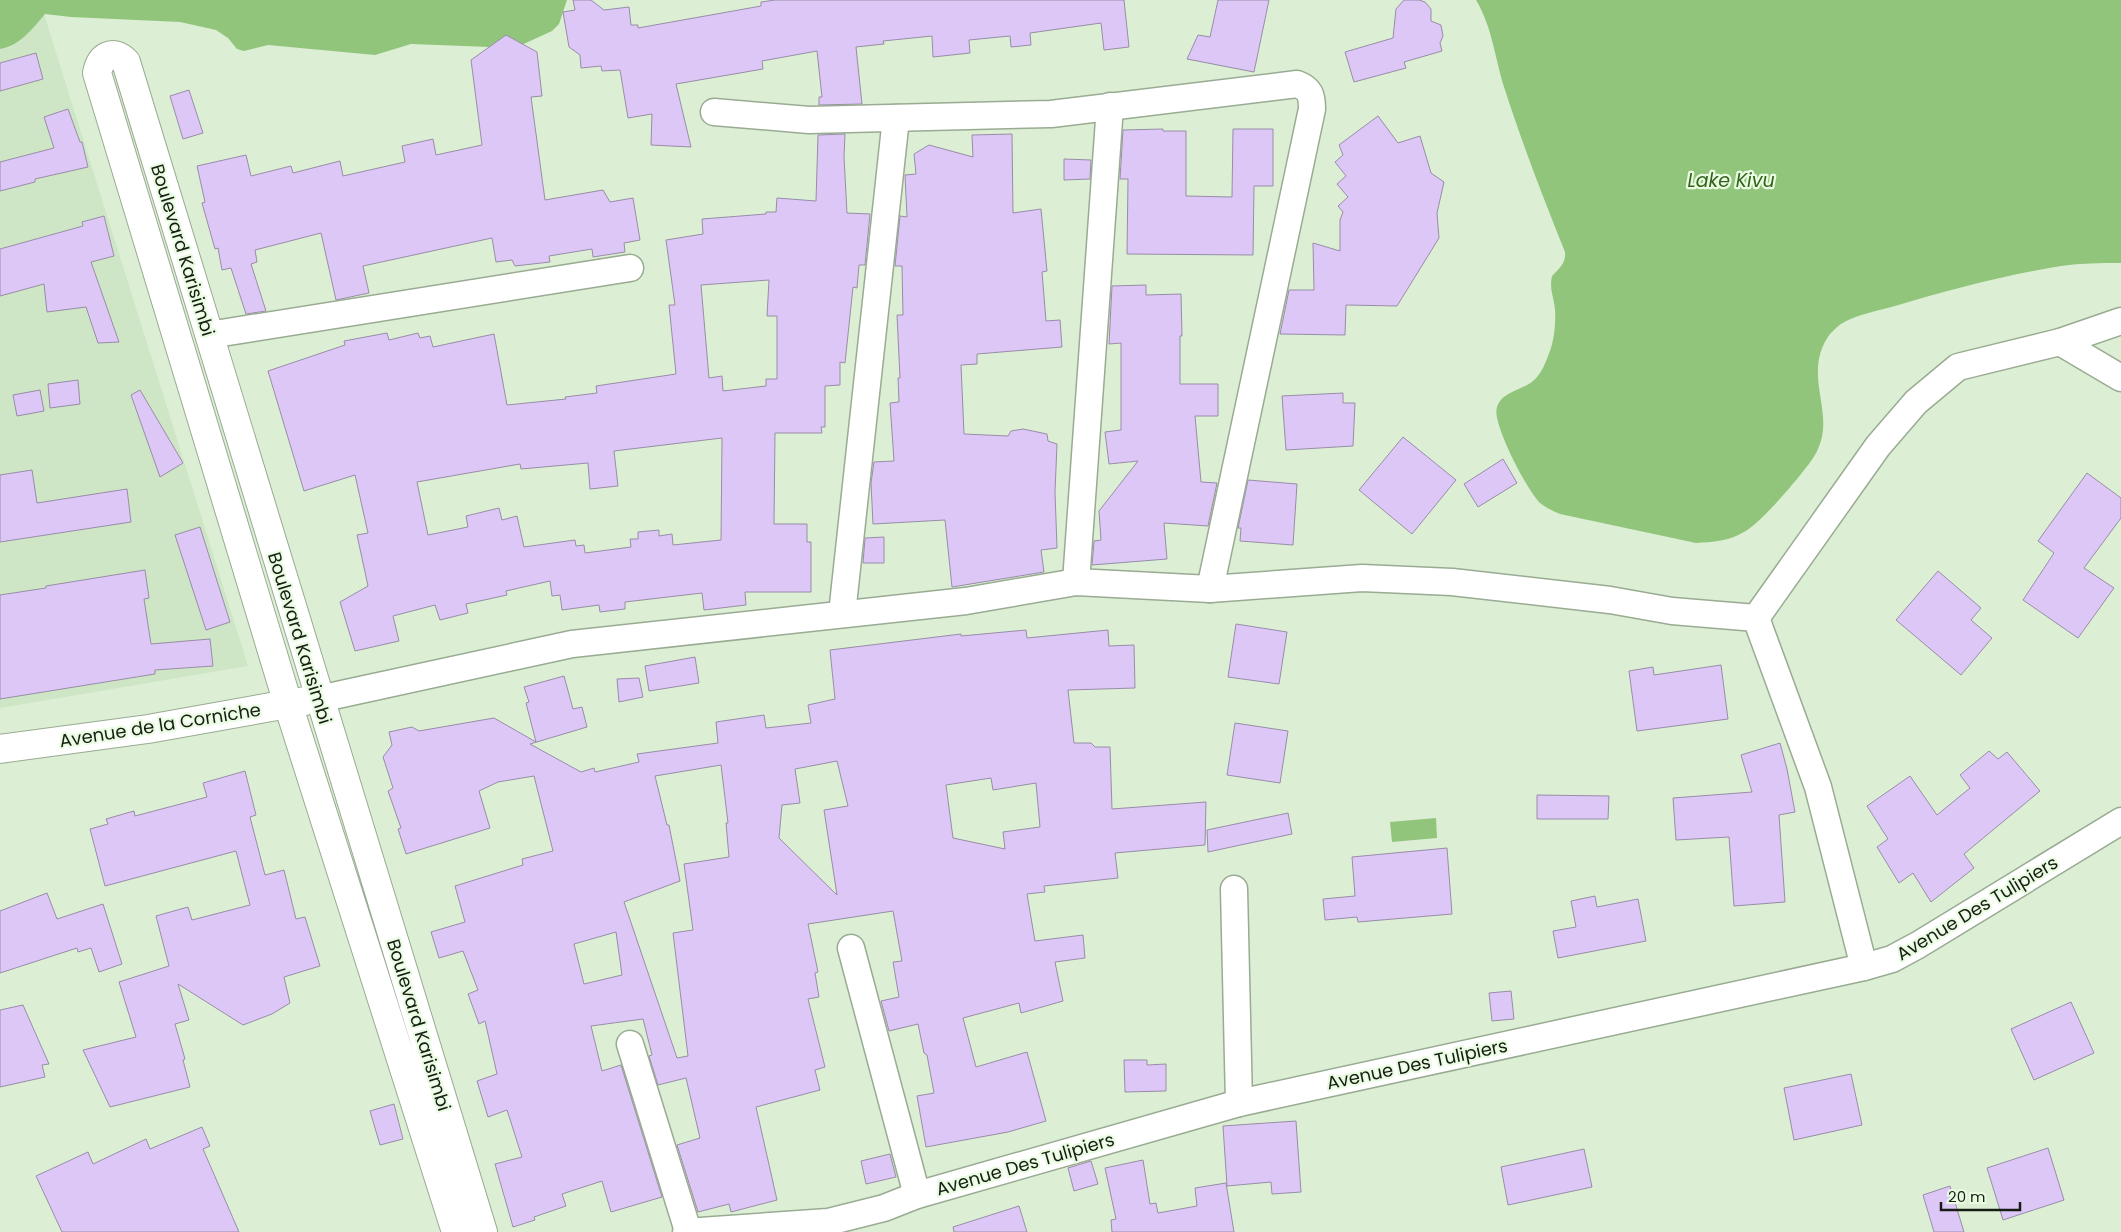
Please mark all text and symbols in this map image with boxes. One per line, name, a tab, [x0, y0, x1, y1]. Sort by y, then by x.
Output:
street label: Boulevard Karisimbi	[145, 161, 221, 339]
water label: Lake Kivu	[1687, 167, 1775, 194]
street label: Boulevard Karisimbi	[262, 549, 338, 727]
street label: Avenue de la Corniche	[57, 697, 263, 753]
street label: Avenue Des Tulipiers	[1892, 850, 2062, 966]
street label: Boulevard Karisimbi	[381, 936, 457, 1114]
street label: Avenue Des Tulipiers	[1324, 1033, 1510, 1095]
street label: Avenue Des Tulipiers	[933, 1127, 1117, 1201]
scale bar	[1941, 1180, 2020, 1212]
text: 20 m	[1948, 1186, 1986, 1207]

